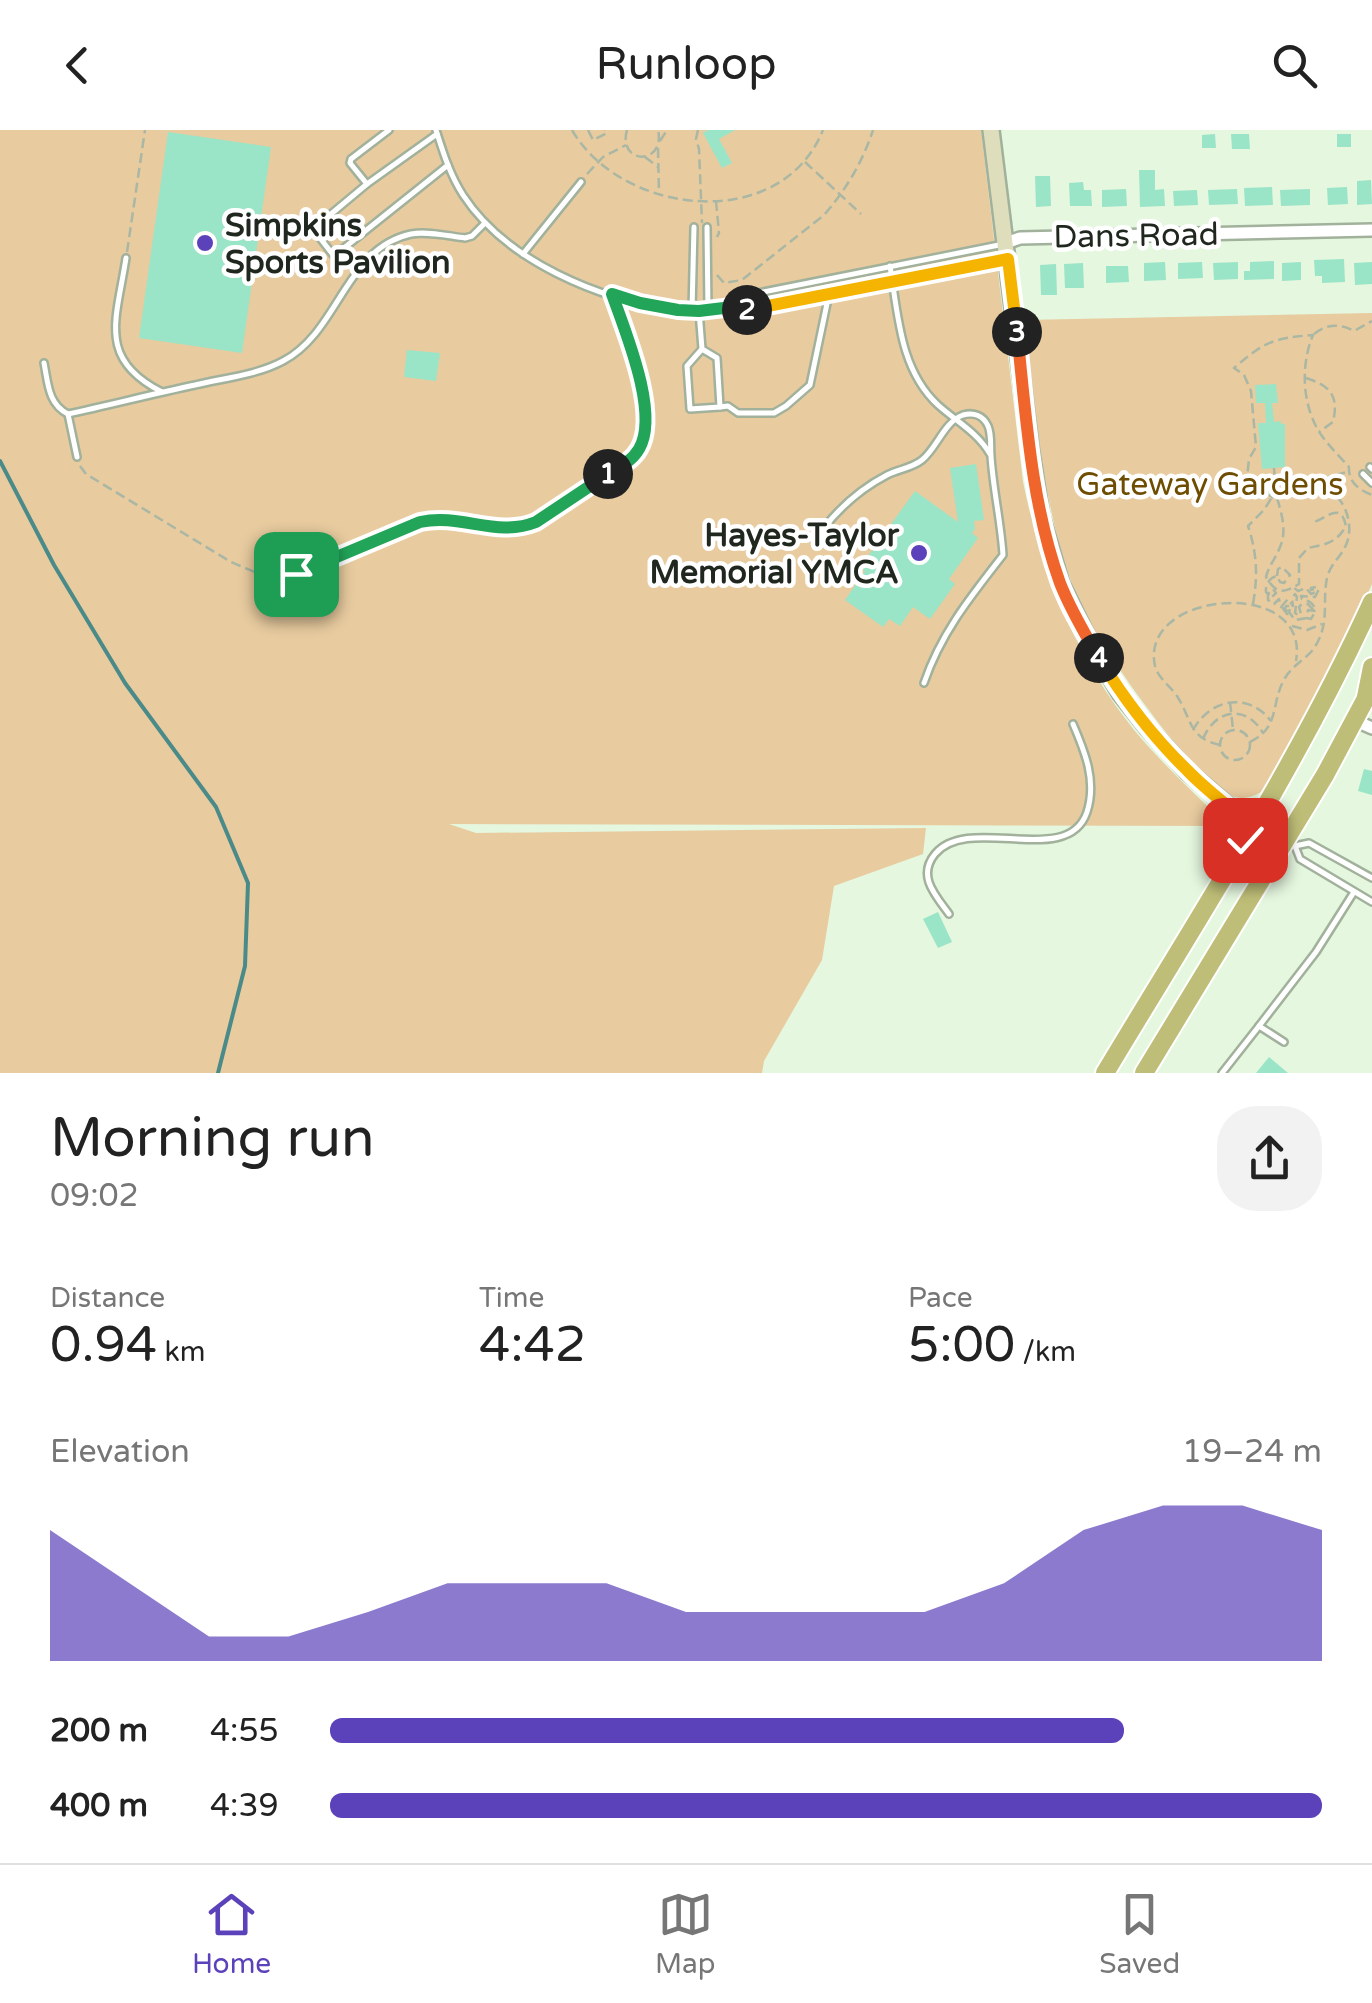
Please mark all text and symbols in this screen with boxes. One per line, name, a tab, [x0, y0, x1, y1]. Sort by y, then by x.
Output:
icon: back	[50, 38, 105, 93]
text: Runloop	[595, 38, 777, 92]
icon: search	[1267, 38, 1322, 93]
place label: Simpkins Sports Pavilion	[225, 207, 450, 282]
street label: Dans Road	[1053, 216, 1219, 256]
marker: Simpkins Sports Pavilion	[194, 232, 216, 254]
pin: 2	[722, 285, 772, 335]
text: 2	[738, 293, 756, 327]
pin: 3	[992, 307, 1042, 357]
text: 3	[1008, 315, 1026, 349]
pin: 1	[583, 449, 633, 499]
text: 1	[599, 457, 617, 491]
park label: Gateway Gardens	[1076, 466, 1344, 504]
place label: Hayes-Taylor Memorial YMCA	[650, 517, 900, 592]
pin	[254, 532, 339, 617]
marker: Hayes-Taylor Memorial YMCA	[908, 542, 930, 564]
icon: arrive	[269, 547, 324, 602]
pin: 4	[1074, 633, 1124, 683]
text: 4	[1090, 641, 1108, 675]
pin	[1203, 798, 1288, 883]
icon: check	[1218, 813, 1273, 868]
text: Morning run	[50, 1106, 375, 1172]
button: share	[1217, 1106, 1322, 1211]
text: 09:02	[50, 1177, 139, 1215]
text: Distance	[50, 1281, 165, 1315]
text: Time	[479, 1281, 544, 1315]
text: Pace	[908, 1281, 972, 1315]
text: 0.94	[50, 1315, 157, 1375]
text: 4:42	[479, 1315, 586, 1375]
text: 5:00	[908, 1315, 1015, 1375]
text: km	[157, 1335, 205, 1369]
text: /km	[1015, 1335, 1076, 1369]
text: Elevation	[50, 1433, 190, 1471]
text: 19–24 m	[1182, 1433, 1322, 1471]
text: 200 m	[50, 1712, 148, 1750]
text: 4:55	[210, 1712, 279, 1750]
text: 400 m	[50, 1787, 148, 1825]
text: 4:39	[210, 1787, 279, 1825]
tab: Home	[192, 1887, 271, 1981]
tab: Map	[655, 1887, 715, 1981]
tab: Saved	[1099, 1887, 1180, 1981]

